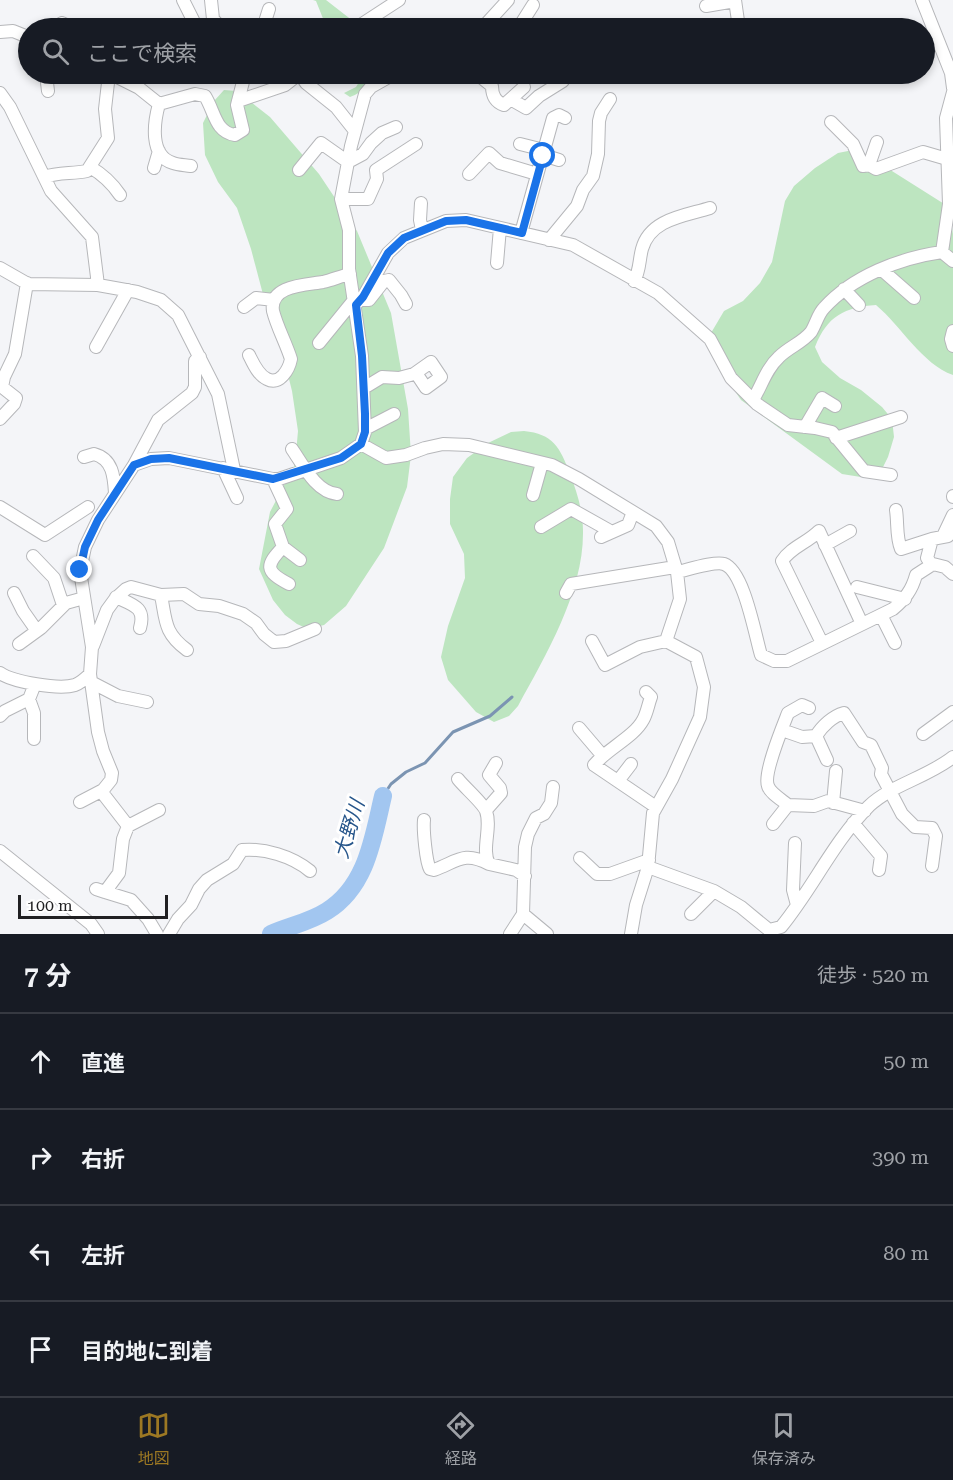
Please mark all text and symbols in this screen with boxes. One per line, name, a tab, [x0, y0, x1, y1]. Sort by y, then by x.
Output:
search box	[18, 18, 935, 84]
icon: search	[39, 35, 72, 68]
text: ここで検索	[87, 41, 197, 66]
route start	[529, 142, 555, 168]
route end	[66, 556, 92, 582]
water label: 大野川	[329, 795, 370, 861]
scale bar	[18, 892, 168, 920]
text: 100 m	[27, 896, 73, 915]
text: 7 分	[24, 961, 71, 991]
text: 徒歩 · 520 m	[817, 963, 929, 987]
icon: ahead	[24, 1045, 57, 1078]
text: 50 m	[883, 1049, 929, 1073]
text: 直進	[81, 1051, 125, 1076]
icon: right	[24, 1141, 57, 1174]
text: 390 m	[872, 1145, 929, 1169]
text: 右折	[81, 1147, 125, 1172]
icon: left	[24, 1237, 57, 1270]
text: 80 m	[883, 1241, 929, 1265]
text: 左折	[81, 1243, 125, 1268]
icon: arrive	[24, 1333, 57, 1366]
text: 目的地に到着	[81, 1339, 213, 1364]
tab: 地図	[137, 1409, 170, 1469]
tab: 経路	[444, 1409, 477, 1469]
tab: 保存済み	[752, 1409, 816, 1469]

